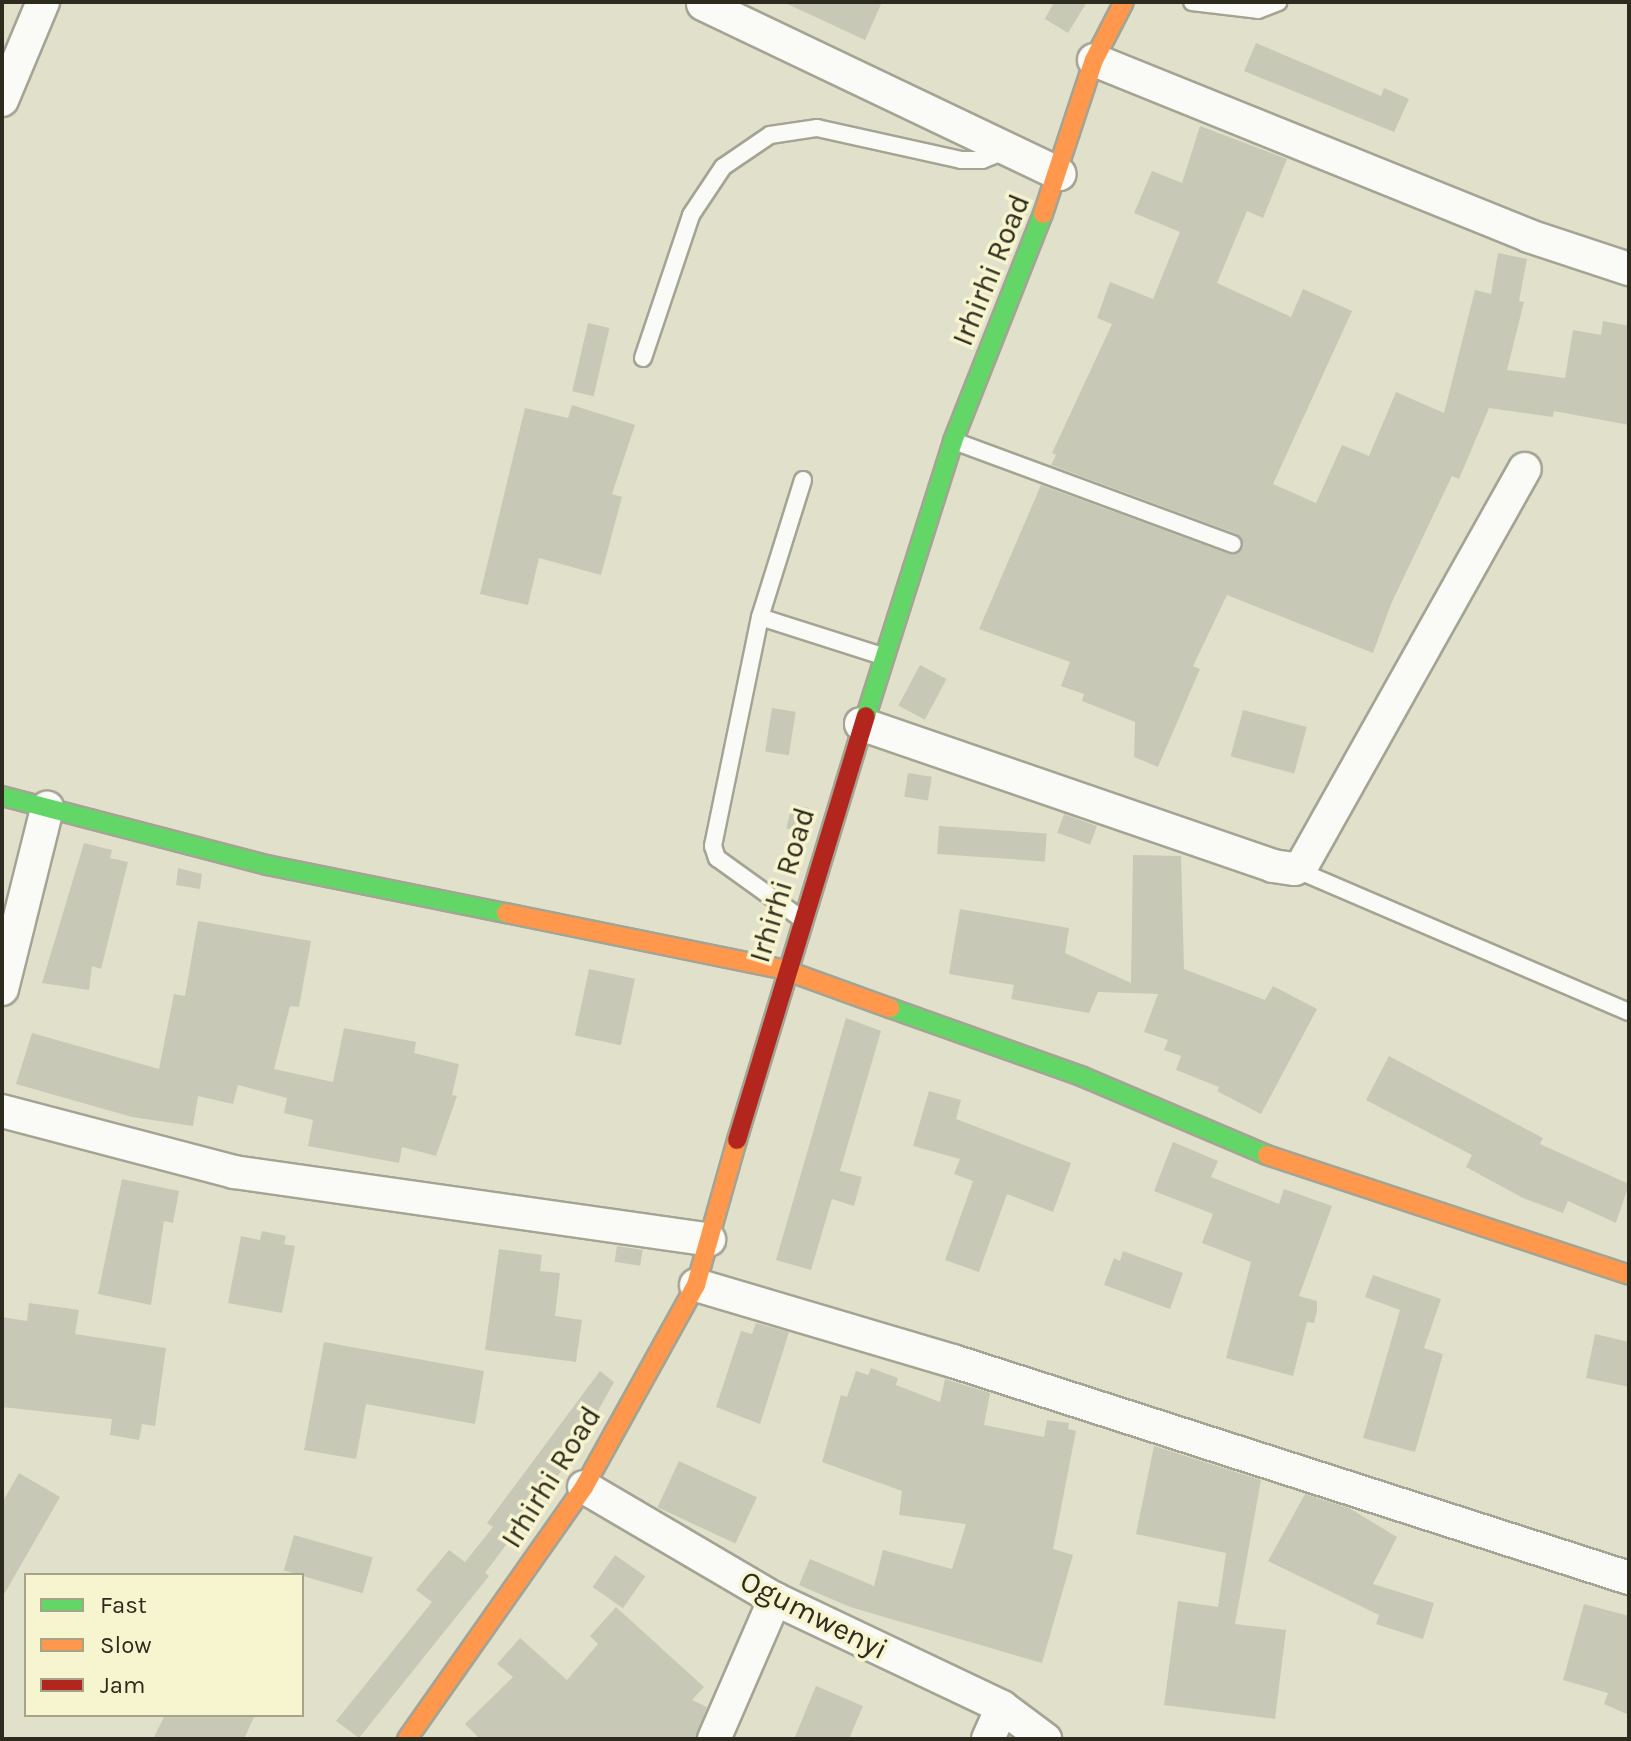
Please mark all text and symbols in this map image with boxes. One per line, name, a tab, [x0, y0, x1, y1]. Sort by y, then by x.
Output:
street label: Irhirhi Road	[944, 189, 1038, 351]
street label: Irhirhi Road	[741, 803, 823, 967]
street label: Irhirhi Road	[493, 1399, 609, 1555]
street label: Ogumwenyi	[734, 1562, 894, 1668]
legend	[24, 1573, 304, 1717]
text: Fast	[100, 1591, 147, 1619]
text: Slow	[100, 1631, 152, 1659]
text: Jam	[100, 1671, 145, 1699]

